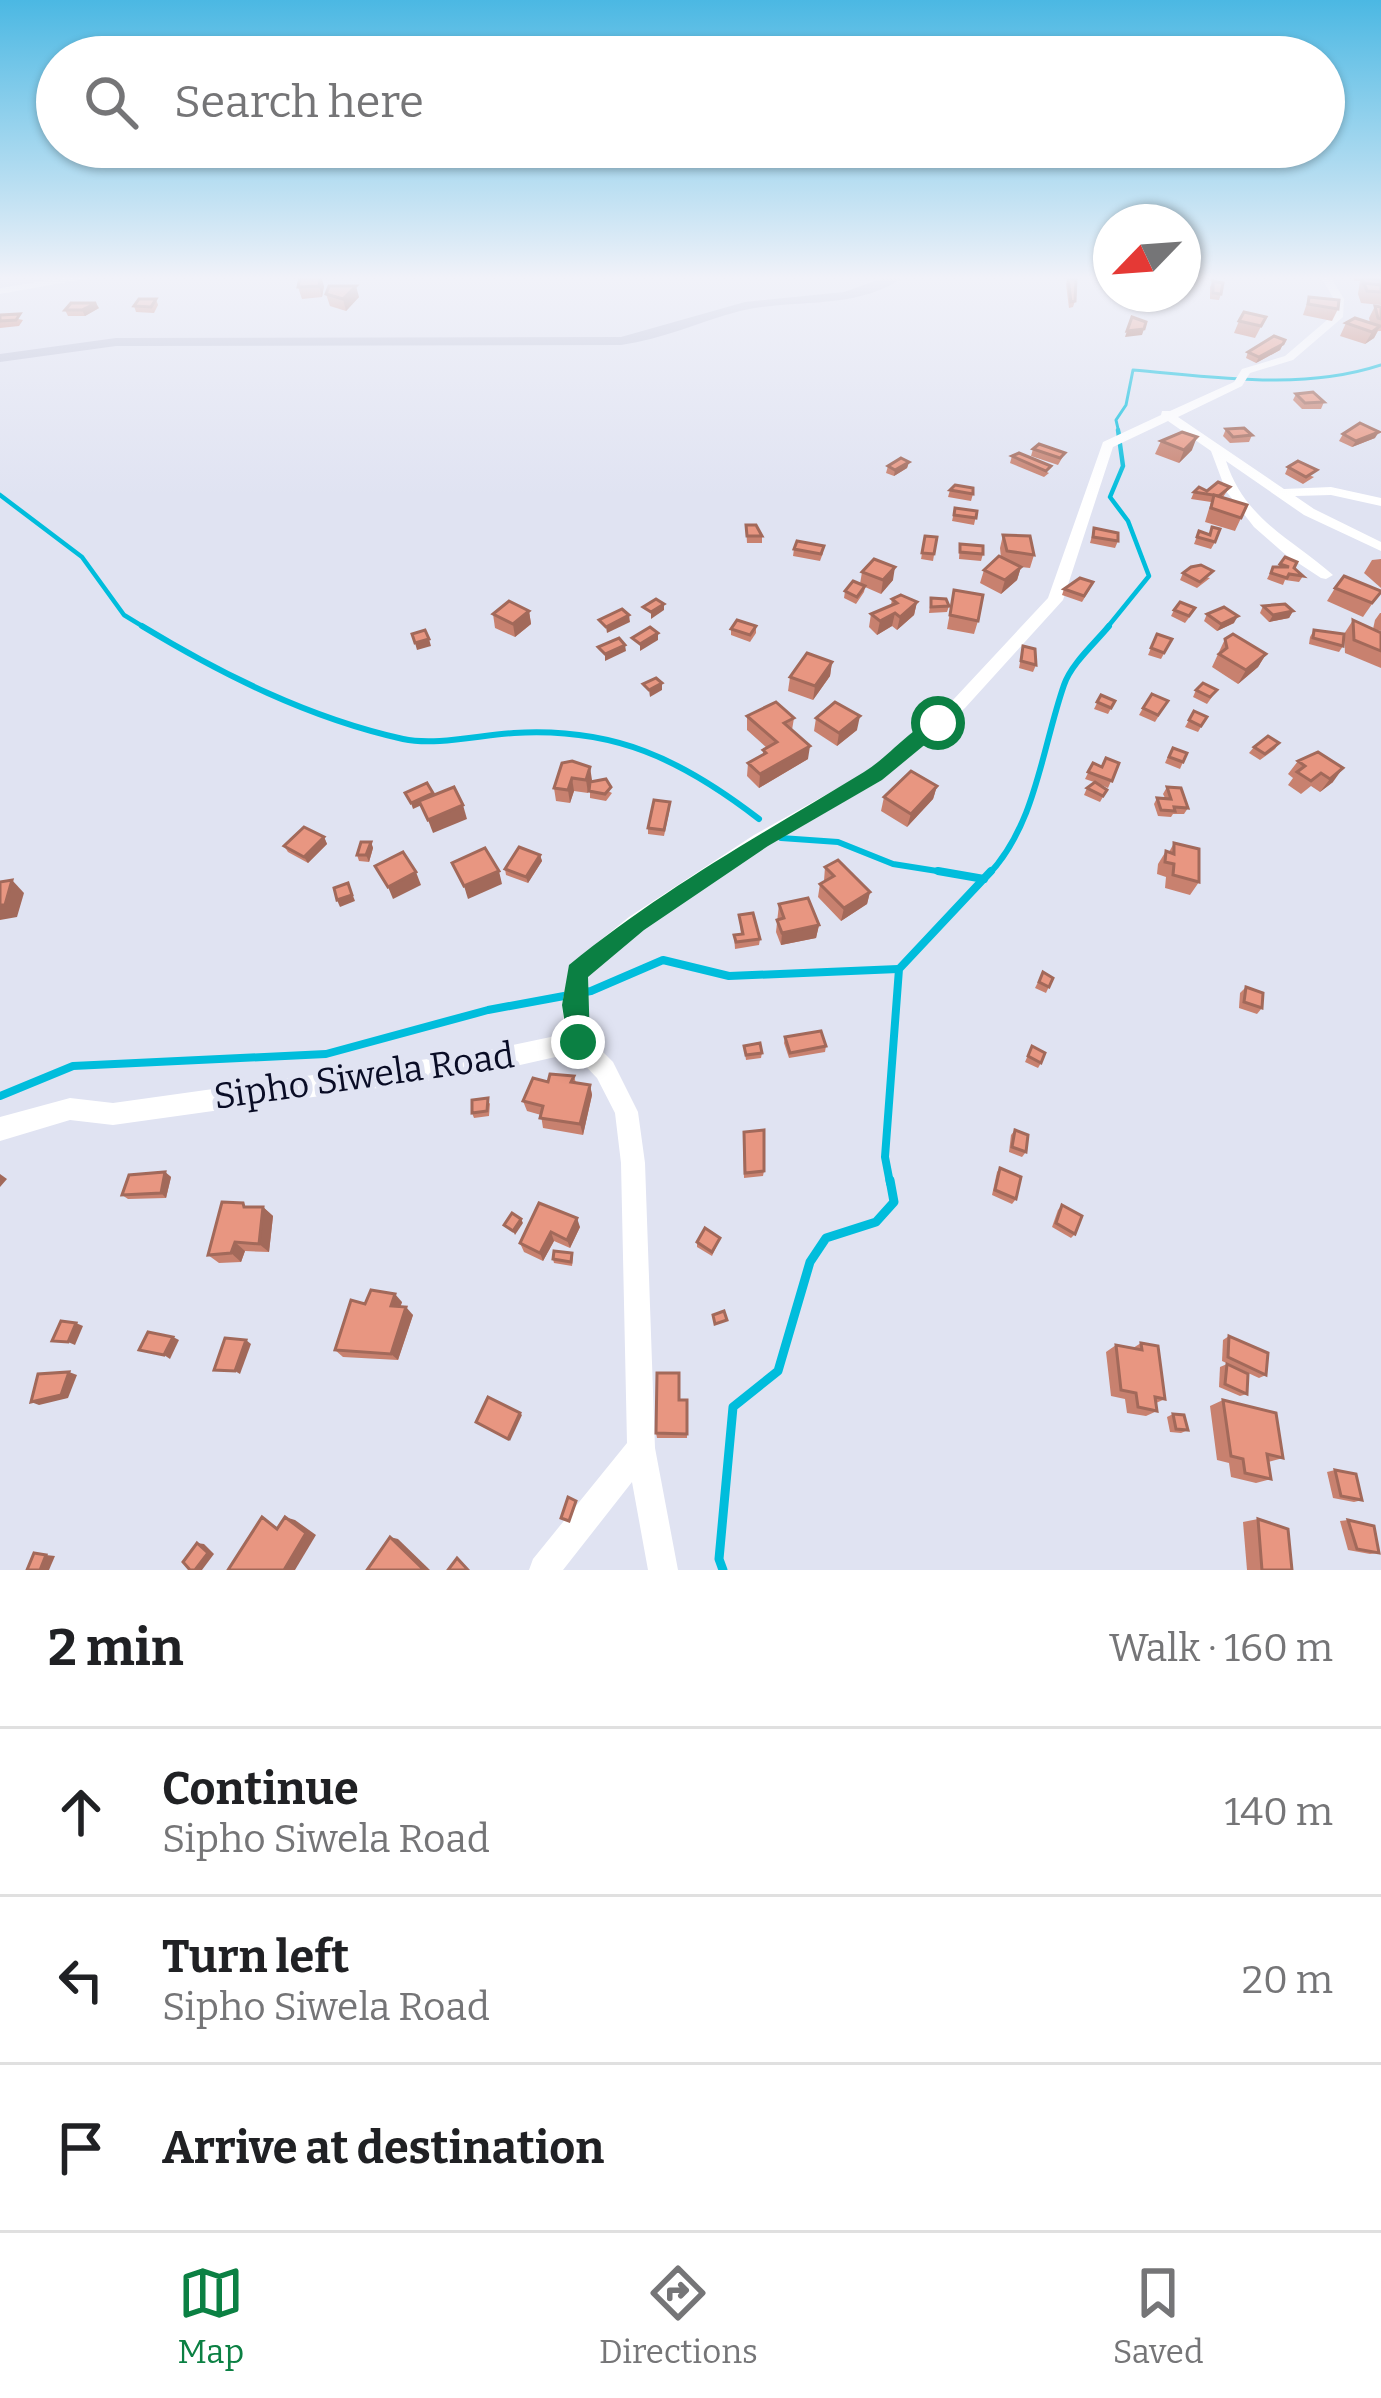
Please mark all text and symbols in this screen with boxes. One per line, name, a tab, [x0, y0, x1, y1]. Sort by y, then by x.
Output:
search box	[36, 36, 1345, 168]
icon: search	[78, 69, 144, 135]
text: Search here	[174, 75, 424, 129]
north arrow	[1093, 204, 1201, 312]
route start	[911, 696, 965, 750]
route end	[551, 1015, 605, 1069]
street label: Sipho Siwela Road	[211, 1033, 517, 1119]
text: 2 min	[48, 1617, 184, 1679]
text: Walk · 160 m	[1109, 1625, 1333, 1671]
text: Continue	[162, 1762, 359, 1816]
icon: ahead	[48, 1779, 114, 1845]
text: 140 m	[1224, 1789, 1333, 1835]
text: Sipho Siwela Road	[162, 1816, 490, 1862]
text: Turn left	[162, 1930, 349, 1984]
icon: left	[48, 1947, 114, 2013]
text: 20 m	[1242, 1957, 1333, 2003]
text: Sipho Siwela Road	[162, 1984, 490, 2030]
icon: arrive	[48, 2115, 114, 2181]
text: Arrive at destination	[162, 2121, 604, 2175]
tab: Map	[178, 2260, 244, 2372]
tab: Directions	[599, 2260, 758, 2372]
tab: Saved	[1113, 2260, 1203, 2372]

